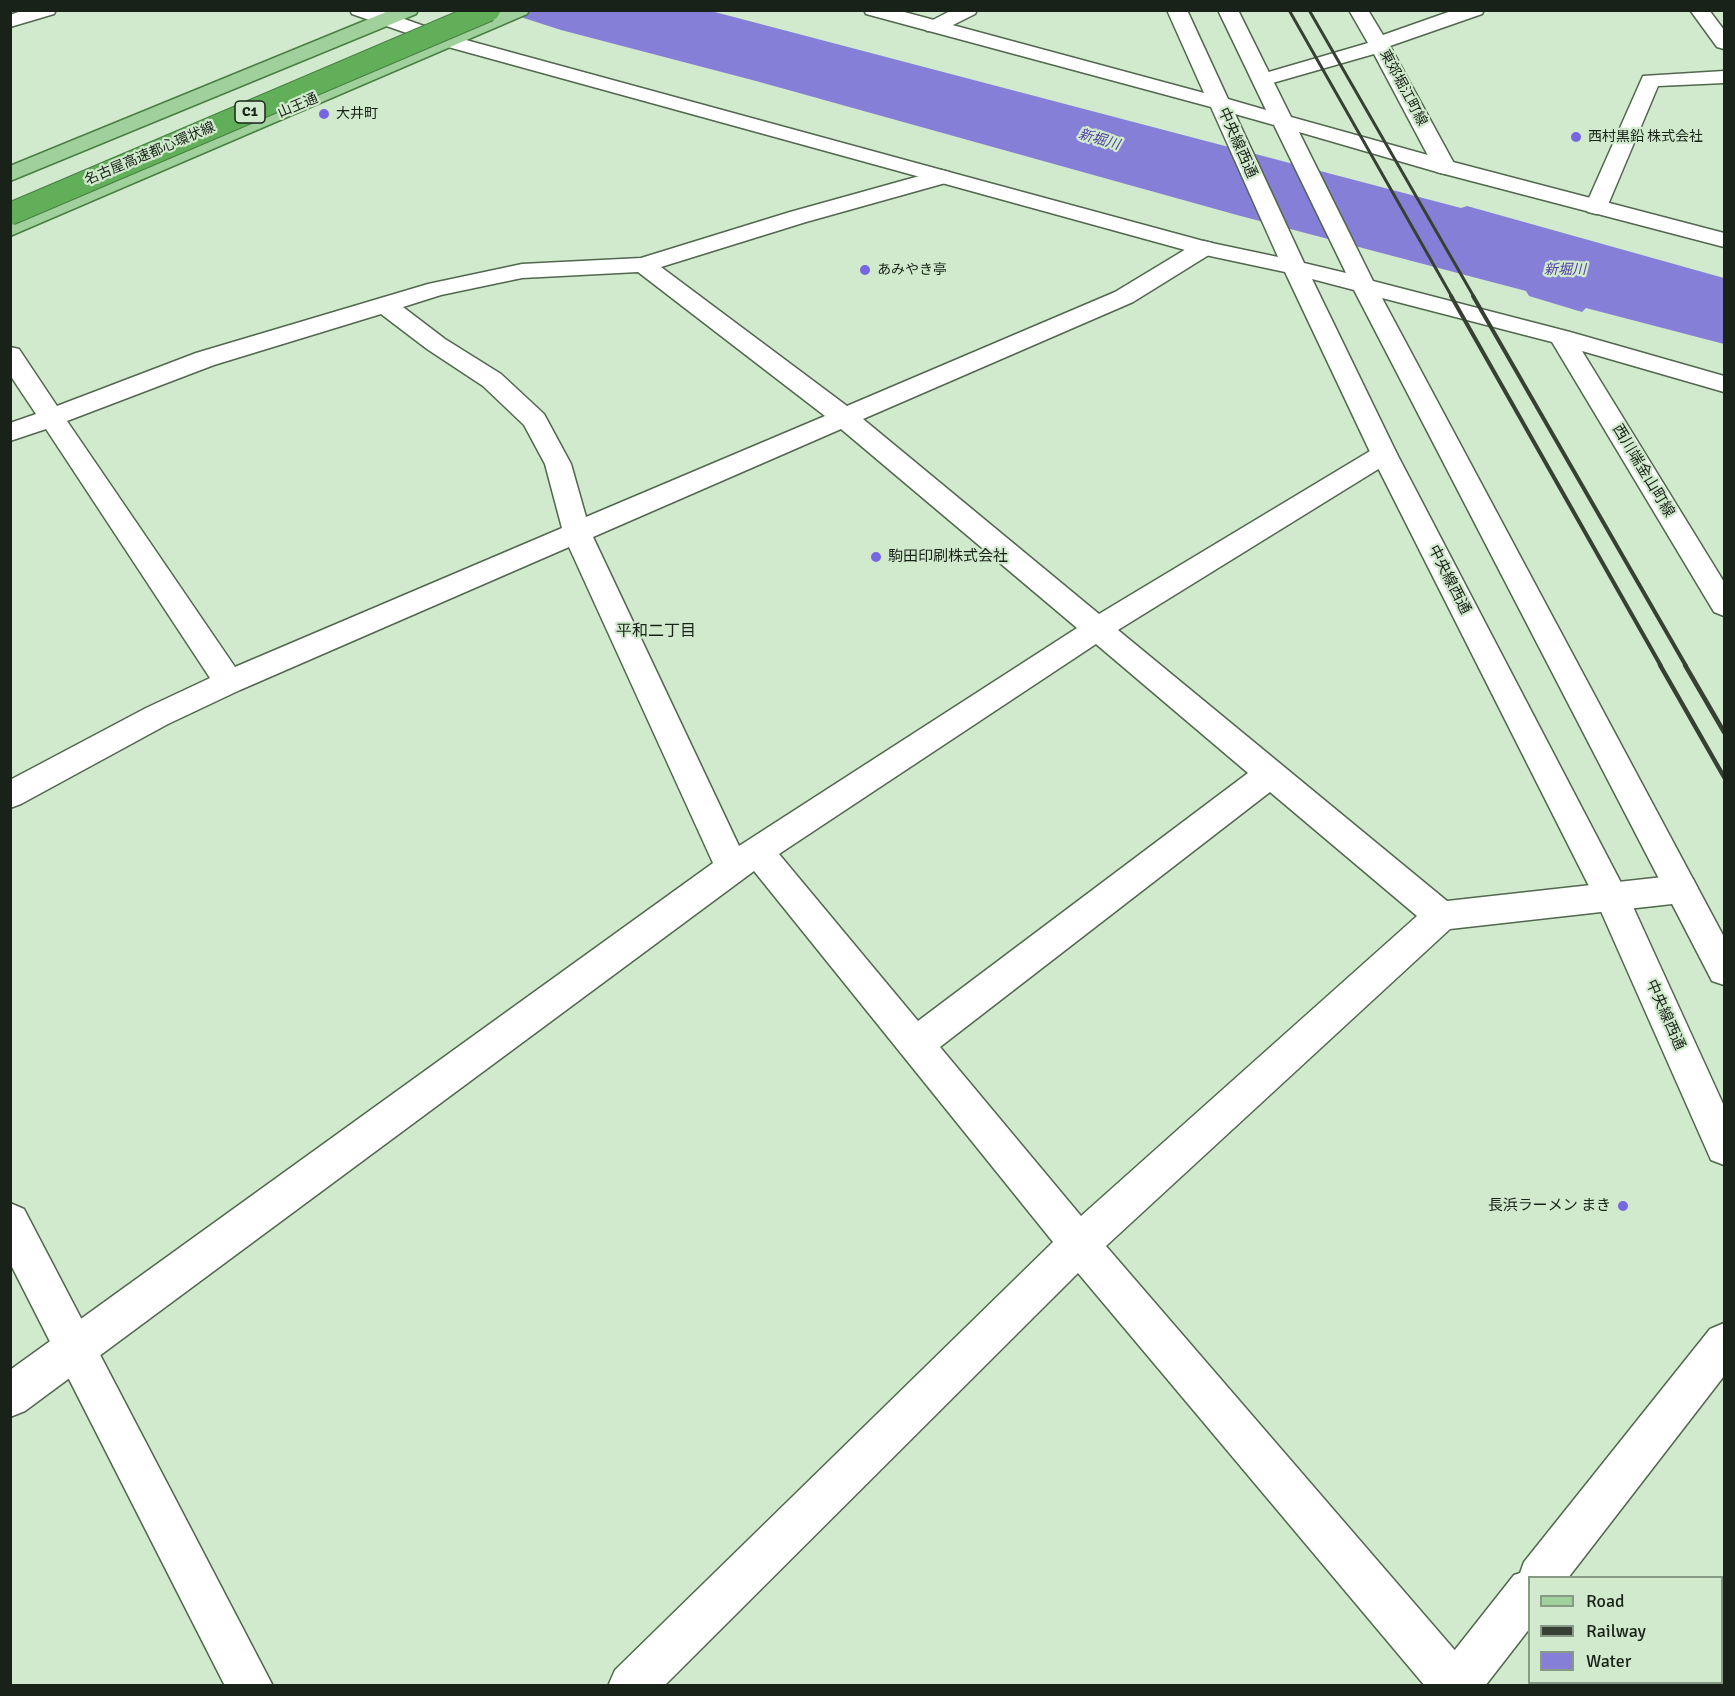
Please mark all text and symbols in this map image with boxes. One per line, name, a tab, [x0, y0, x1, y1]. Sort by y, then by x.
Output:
street label: 東郊堀江町線	[1376, 47, 1430, 129]
street label: 山王通	[275, 90, 321, 122]
road number: C1	[235, 101, 265, 123]
street label: 中央線西通	[1214, 105, 1260, 181]
place label: 大井町	[336, 106, 378, 122]
marker: 大井町	[317, 107, 331, 121]
street label: 名古屋高速都心環状線	[82, 119, 218, 189]
water label: 新堀川	[1076, 126, 1122, 154]
place label: 西村黒鉛 株式会社	[1588, 129, 1703, 145]
marker: 西村黒鉛 株式会社	[1569, 130, 1583, 144]
place label: あみやき亭	[877, 262, 947, 278]
water label: 新堀川	[1544, 262, 1586, 278]
marker: あみやき亭	[858, 263, 872, 277]
street label: 西川端金山町線	[1608, 421, 1678, 521]
street label: 中央線西通	[1424, 543, 1474, 617]
place label: 駒田印刷株式会社	[888, 548, 1008, 566]
marker: 駒田印刷株式会社	[869, 550, 883, 564]
district label: 平和二丁目	[616, 622, 696, 642]
street label: 中央線西通	[1642, 977, 1688, 1053]
place label: 長浜ラーメン まき	[1488, 1197, 1611, 1215]
marker: 長浜ラーメン まき	[1616, 1199, 1630, 1213]
legend	[1528, 1576, 1723, 1684]
text: Road	[1586, 1590, 1625, 1612]
text: Railway	[1586, 1620, 1646, 1642]
text: Water	[1586, 1650, 1631, 1672]

